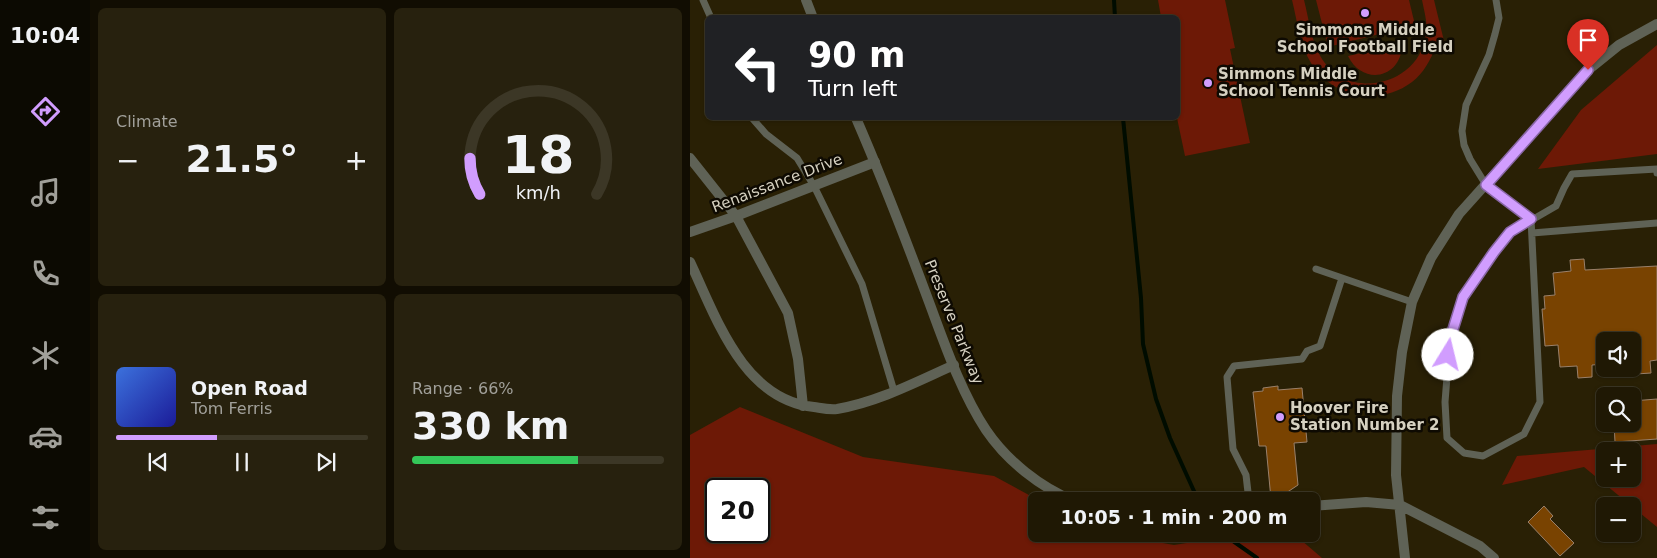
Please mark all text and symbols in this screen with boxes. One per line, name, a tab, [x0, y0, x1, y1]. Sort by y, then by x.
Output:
marker: Simmons Middle School Football Field	[1359, 7, 1371, 19]
pin	[1567, 19, 1609, 70]
place label: Simmons Middle School Football Field	[1277, 21, 1453, 56]
text: 10:04	[10, 23, 80, 48]
icon: arrive	[1574, 26, 1602, 54]
icon: left	[725, 35, 790, 100]
text: 90 m	[808, 35, 905, 75]
place label: Simmons Middle School Tennis Court	[1218, 65, 1385, 100]
text: Turn left	[808, 76, 897, 101]
marker: Simmons Middle School Tennis Court	[1202, 77, 1214, 89]
icon: directions	[28, 94, 63, 129]
text: Climate	[116, 112, 178, 131]
text: 18	[502, 125, 574, 185]
text: 21.5°	[186, 137, 298, 181]
text: −	[116, 144, 139, 177]
text: +	[345, 144, 368, 177]
street label: Renaissance Drive	[709, 150, 845, 216]
icon: music	[28, 175, 63, 210]
text: km/h	[515, 182, 561, 203]
icon: phone	[28, 256, 63, 291]
street label: Preserve Parkway	[921, 257, 987, 387]
position arrow	[1421, 328, 1473, 380]
map controls	[1596, 332, 1641, 542]
button: sound	[1596, 332, 1641, 377]
icon: climate	[28, 338, 63, 373]
text: Open Road	[191, 377, 308, 399]
text: Range · 66%	[412, 379, 514, 398]
button: search	[1596, 387, 1641, 432]
text: Tom Ferris	[191, 399, 272, 418]
place label: Hoover Fire Station Number 2	[1290, 399, 1439, 434]
text: 330 km	[412, 404, 569, 448]
marker: Hoover Fire Station Number 2	[1274, 411, 1286, 423]
icon: car	[28, 419, 63, 454]
button: +	[1596, 442, 1641, 487]
icon: previous	[144, 448, 172, 476]
icon: pause	[228, 448, 256, 476]
icon: next	[312, 448, 340, 476]
speed limit sign: 20	[705, 478, 770, 543]
button: −	[1596, 497, 1641, 542]
icon: filters	[28, 500, 63, 535]
text: 10:05 · 1 min · 200 m	[1060, 506, 1288, 528]

